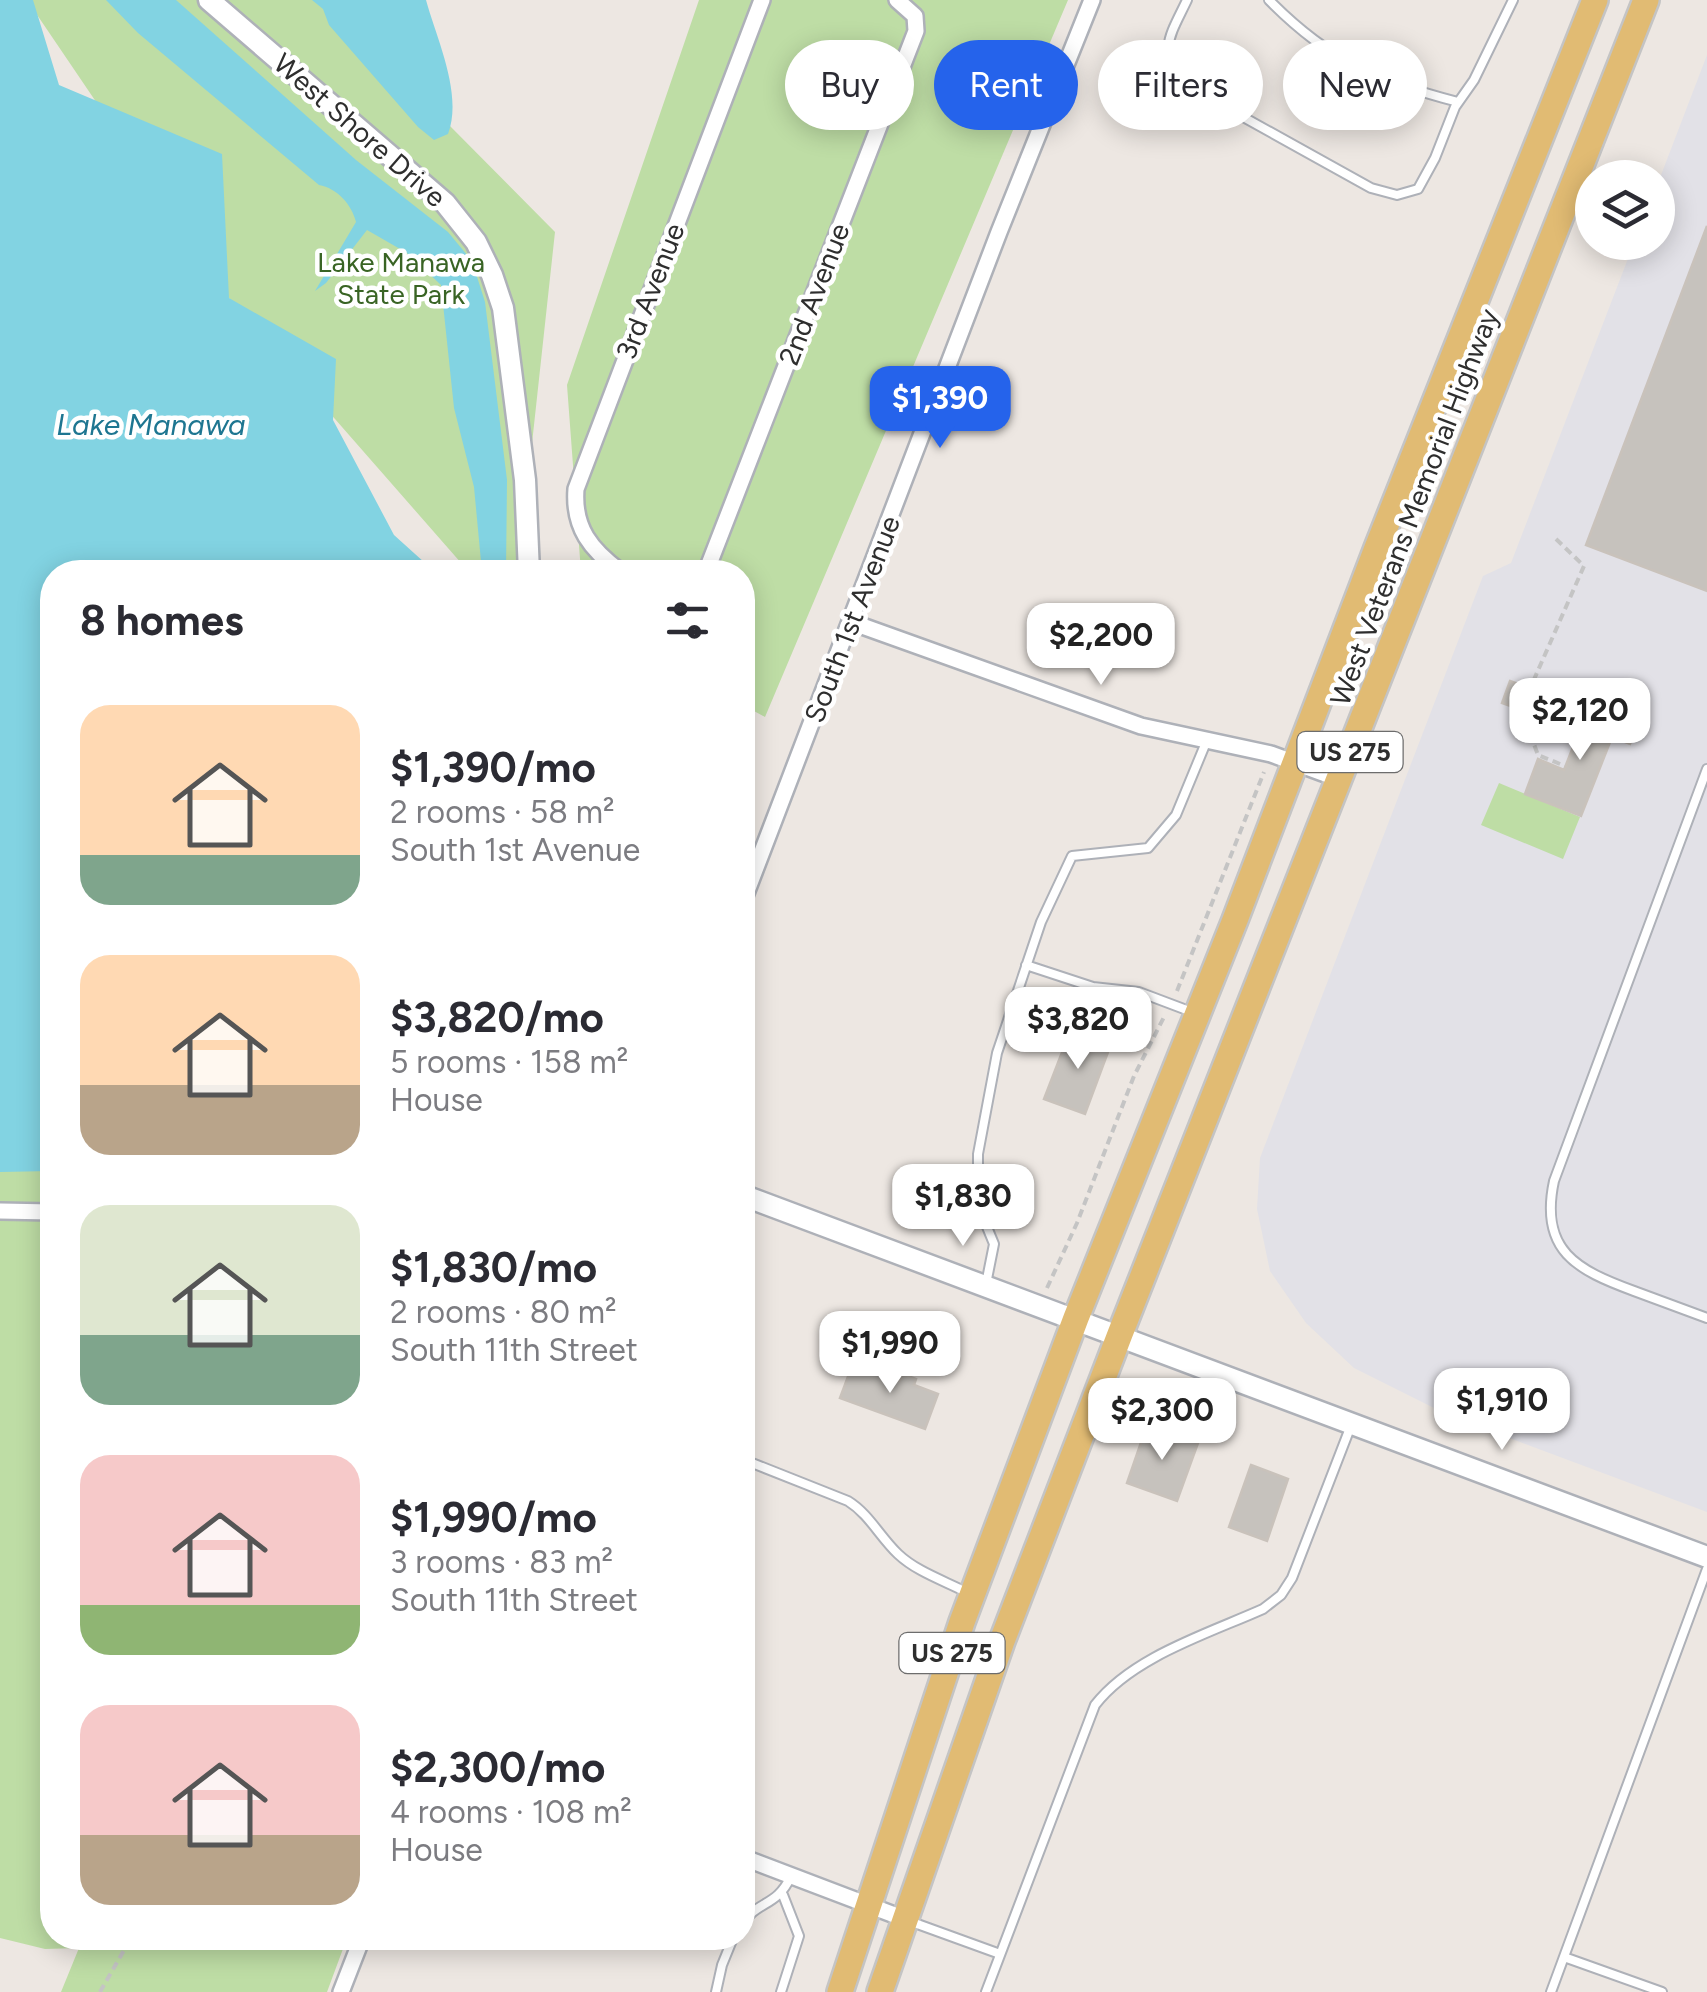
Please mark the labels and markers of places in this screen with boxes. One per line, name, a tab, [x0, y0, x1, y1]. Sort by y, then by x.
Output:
pin: $1,390	[859, 366, 1021, 451]
pin: $2,200	[1020, 603, 1182, 688]
pin: $2,120	[1499, 678, 1661, 763]
pin: $3,820	[997, 987, 1159, 1072]
pin: $1,830	[882, 1164, 1044, 1249]
pin: $1,990	[809, 1311, 971, 1396]
pin: $1,910	[1421, 1368, 1583, 1453]
pin: $2,300	[1081, 1378, 1243, 1463]

